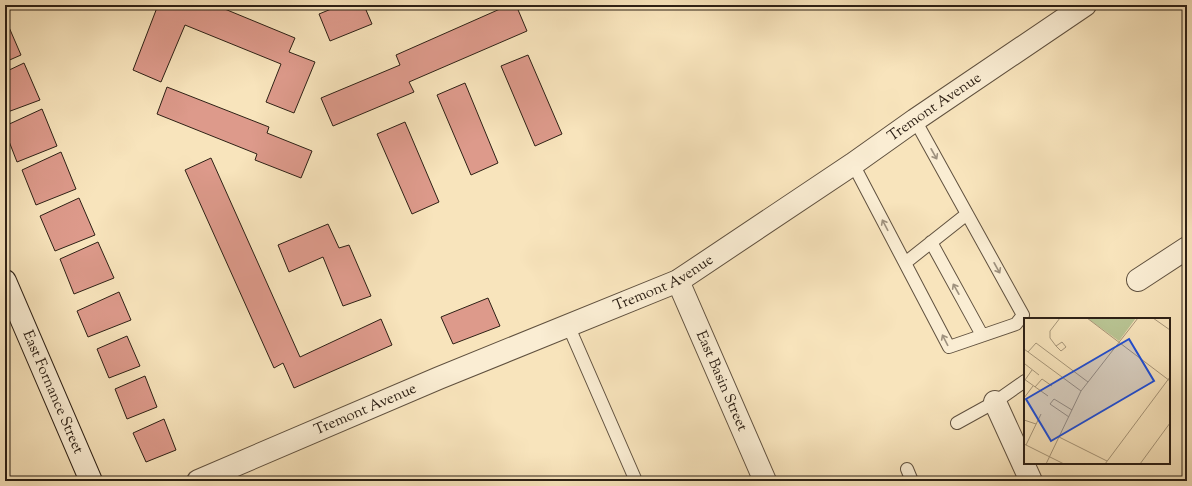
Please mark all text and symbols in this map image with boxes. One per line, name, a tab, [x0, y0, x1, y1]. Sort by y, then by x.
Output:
street label: Tremont Avenue	[883, 67, 986, 147]
one-way arrow	[931, 148, 938, 160]
one-way arrow	[881, 219, 888, 231]
street label: Tremont Avenue	[610, 250, 718, 317]
one-way arrow	[993, 261, 1001, 273]
one-way arrow	[952, 283, 960, 295]
inset map	[1024, 318, 1170, 464]
street label: East Fornance Street	[17, 327, 89, 457]
street label: East Basin Street	[690, 327, 753, 435]
one-way arrow	[941, 334, 948, 346]
street label: Tremont Avenue	[311, 378, 420, 441]

